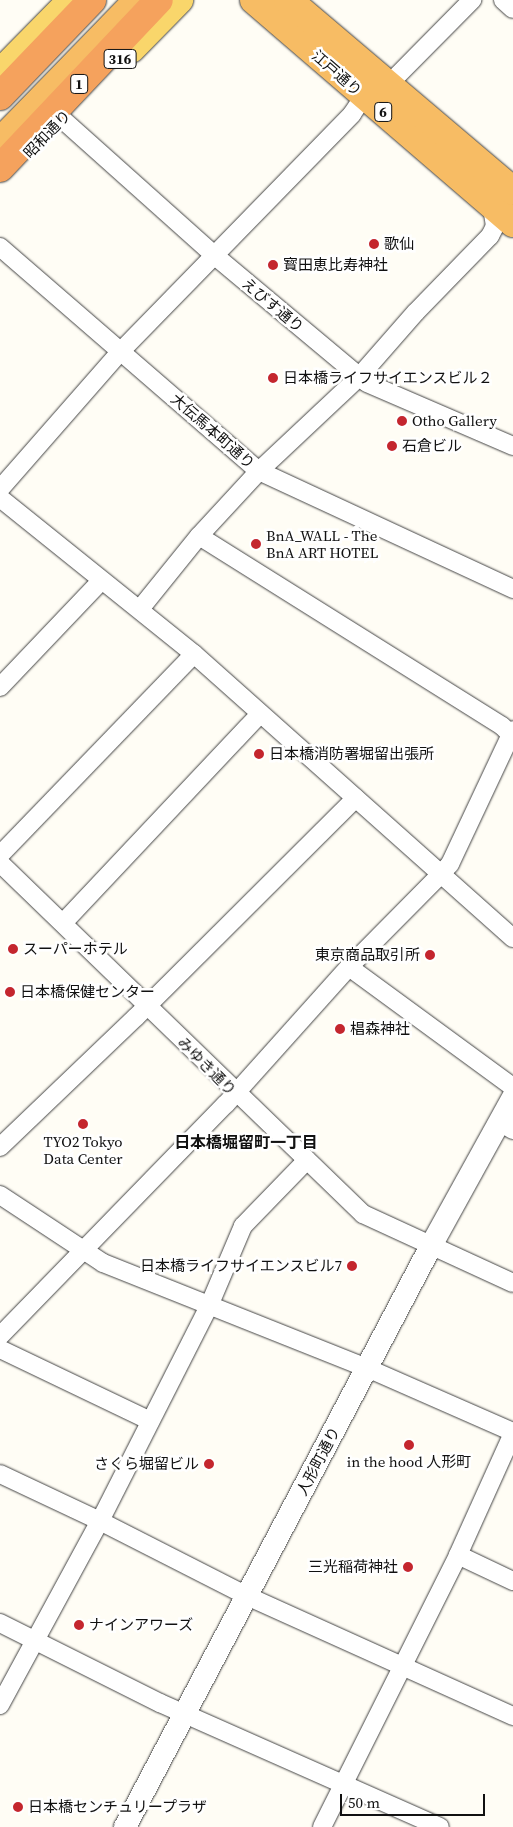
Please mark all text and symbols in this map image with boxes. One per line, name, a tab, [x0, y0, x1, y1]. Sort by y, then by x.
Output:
street label: 江戸通り	[308, 47, 366, 99]
road number: 316	[102, 48, 138, 70]
road number: 1	[69, 72, 89, 96]
road number: 6	[373, 100, 393, 124]
street label: 昭和通り	[20, 106, 74, 162]
place label: 歌仙	[384, 235, 414, 253]
marker: 歌仙	[368, 238, 380, 250]
place label: 寳田恵比寿神社	[283, 256, 388, 274]
marker: 寳田恵比寿神社	[267, 259, 279, 271]
street label: えびす通り	[238, 274, 308, 336]
place label: 日本橋ライフサイエンスビル２	[283, 369, 493, 387]
marker: 日本橋ライフサイエンスビル２	[267, 372, 279, 384]
street label: 大伝馬本町通り	[167, 390, 259, 472]
place label: Otho Gallery	[412, 412, 497, 430]
marker: Otho Gallery	[396, 415, 408, 427]
place label: 石倉ビル	[402, 437, 462, 455]
marker: 石倉ビル	[386, 440, 398, 452]
place label: BnA_WALL - The BnA ART HOTEL	[266, 526, 379, 561]
marker: BnA_WALL - The BnA ART HOTEL	[250, 538, 262, 550]
place label: 日本橋消防署堀留出張所	[269, 745, 434, 763]
marker: 日本橋消防署堀留出張所	[253, 748, 265, 760]
place label: スーパーホテル	[23, 940, 128, 958]
marker: スーパーホテル	[7, 943, 19, 955]
place label: 東京商品取引所	[315, 946, 420, 964]
marker: 東京商品取引所	[424, 949, 436, 961]
place label: 日本橋保健センター	[20, 983, 155, 1001]
marker: 日本橋保健センター	[4, 986, 16, 998]
place label: 椙森神社	[350, 1020, 410, 1038]
marker: 椙森神社	[334, 1023, 346, 1035]
street label: みゆき通り	[174, 1033, 240, 1099]
marker: TYO2 Tokyo Data Center	[77, 1118, 89, 1130]
place label: TYO2 Tokyo Data Center	[43, 1132, 123, 1167]
district label: 日本橋堀留町一丁目	[174, 1132, 318, 1152]
place label: 日本橋ライフサイエンスビル7	[140, 1257, 342, 1275]
marker: 日本橋ライフサイエンスビル7	[346, 1260, 358, 1272]
street label: 人形町通り	[292, 1424, 344, 1498]
marker: in the hood 人形町	[403, 1439, 415, 1451]
place label: in the hood 人形町	[347, 1453, 471, 1471]
place label: さくら堀留ビル	[94, 1455, 199, 1473]
marker: さくら堀留ビル	[203, 1458, 215, 1470]
place label: 三光稲荷神社	[308, 1558, 398, 1576]
marker: 三光稲荷神社	[402, 1561, 414, 1573]
place label: ナインアワーズ	[89, 1616, 194, 1634]
marker: ナインアワーズ	[73, 1619, 85, 1631]
scale bar	[343, 1784, 488, 1816]
text: 50 m	[348, 1792, 380, 1813]
place label: 日本橋センチュリープラザ	[28, 1798, 208, 1816]
marker: 日本橋センチュリープラザ	[12, 1801, 24, 1813]

